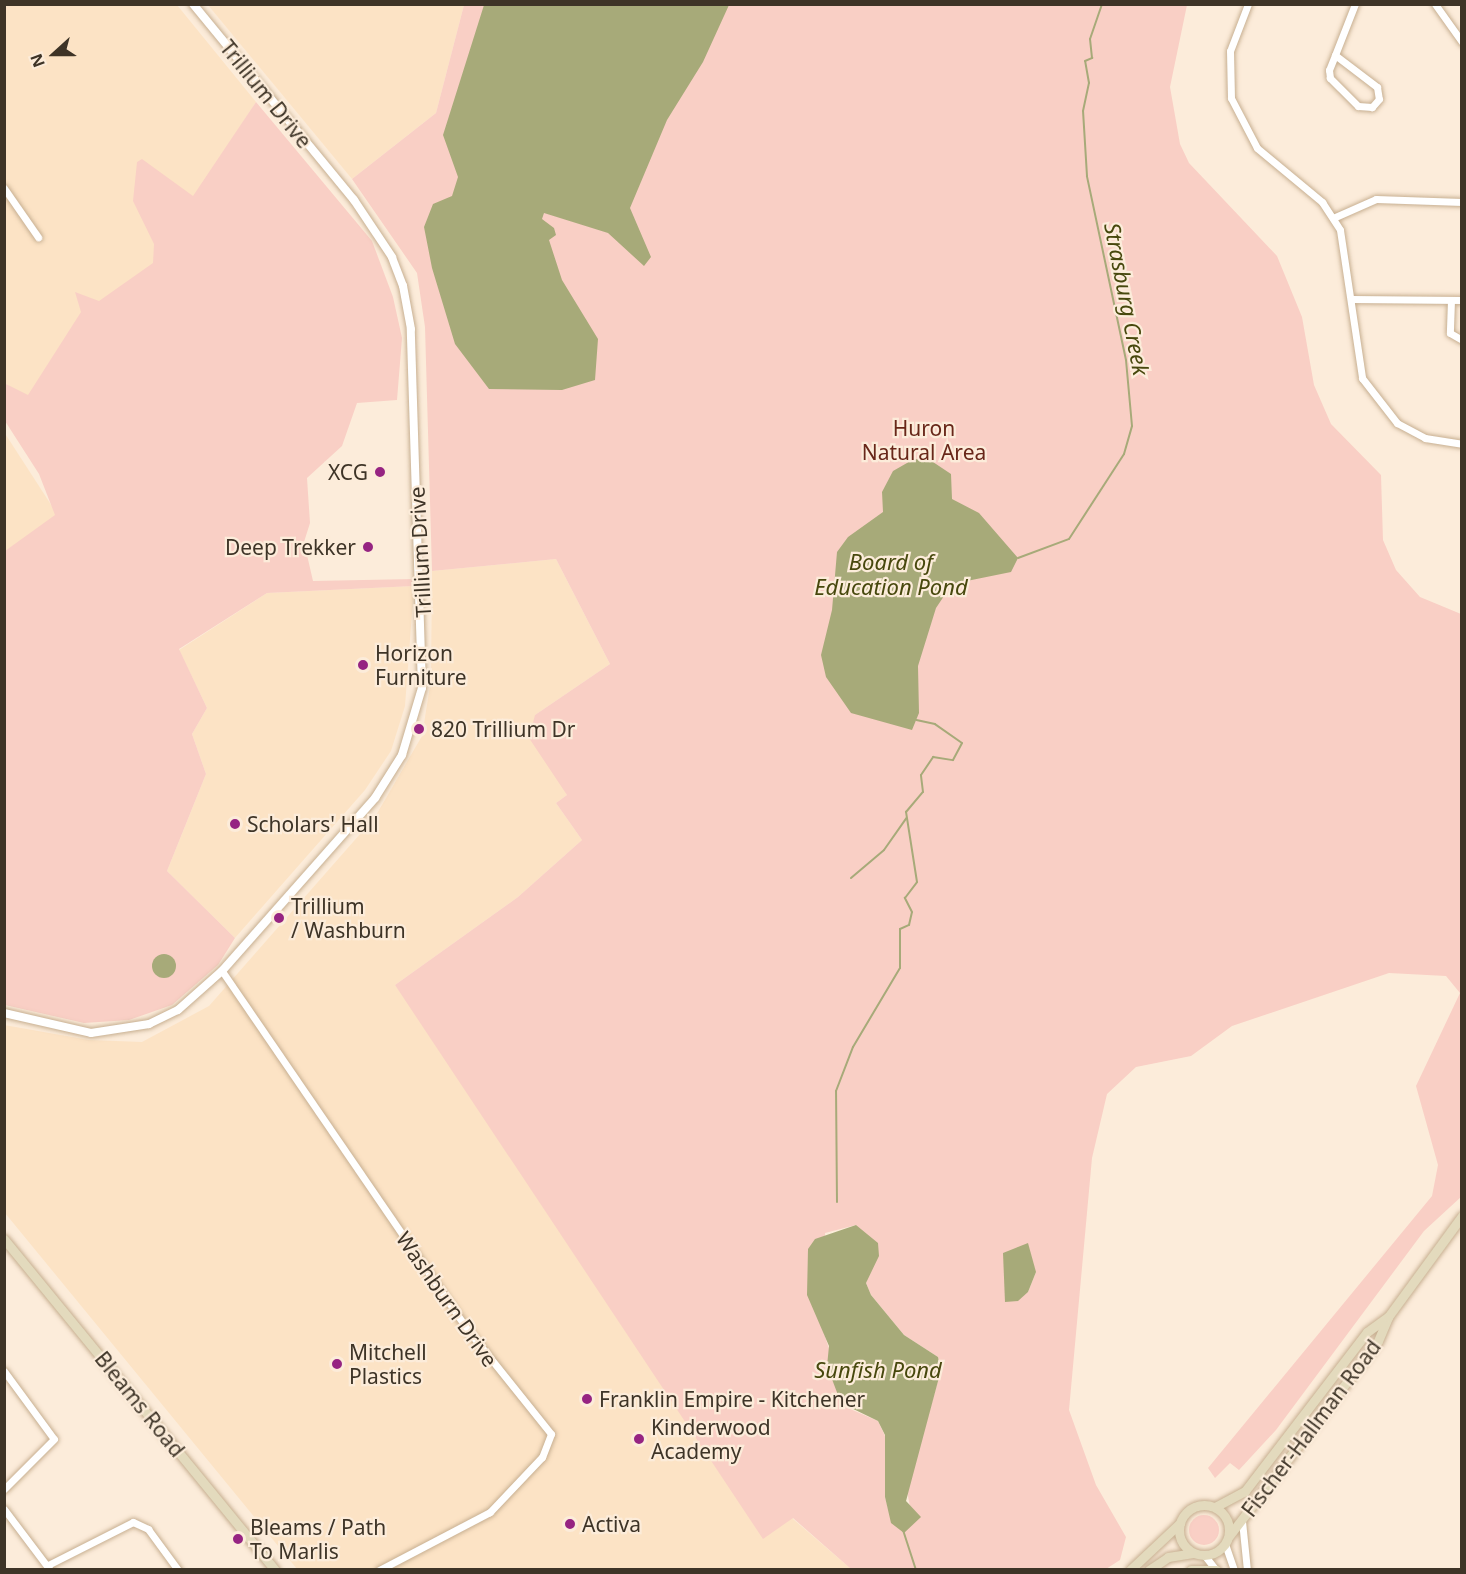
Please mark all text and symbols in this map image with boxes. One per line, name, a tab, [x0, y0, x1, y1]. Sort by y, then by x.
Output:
north arrow	[24, 24, 84, 84]
street label: Trillium Drive	[215, 35, 317, 153]
text: N	[25, 50, 50, 70]
water label: Strasburg Creek	[1099, 220, 1155, 378]
park label: Huron Natural Area	[862, 415, 986, 465]
place label: XCG	[328, 459, 368, 485]
marker: XCG	[373, 465, 387, 479]
street label: Trillium Drive	[404, 486, 436, 618]
place label: Deep Trekker	[225, 534, 356, 560]
marker: Deep Trekker	[361, 540, 375, 554]
water label: Board of Education Pond	[814, 548, 968, 600]
place label: Horizon Furniture	[375, 640, 467, 690]
marker: Horizon Furniture	[356, 658, 370, 672]
place label: 820 Trillium Dr	[431, 716, 576, 742]
marker: 820 Trillium Dr	[412, 722, 426, 736]
place label: Scholars' Hall	[247, 811, 379, 837]
marker: Scholars' Hall	[228, 817, 242, 831]
place label: Trillium / Washburn	[291, 893, 406, 943]
marker: Trillium / Washburn	[272, 911, 286, 925]
street label: Washburn Drive	[391, 1227, 503, 1371]
street label: Fischer-Hallman Road	[1236, 1334, 1386, 1522]
place label: Mitchell Plastics	[349, 1339, 427, 1389]
street label: Bleams Road	[90, 1346, 190, 1462]
marker: Mitchell Plastics	[330, 1357, 344, 1371]
water label: Sunfish Pond	[814, 1357, 942, 1383]
place label: Franklin Empire - Kitchener	[599, 1386, 865, 1412]
marker: Franklin Empire - Kitchener	[580, 1392, 594, 1406]
place label: Kinderwood Academy	[651, 1414, 771, 1464]
marker: Kinderwood Academy	[632, 1432, 646, 1446]
place label: Activa	[582, 1511, 641, 1537]
place label: Bleams / Path To Marlis	[250, 1514, 386, 1564]
marker: Activa	[563, 1517, 577, 1531]
marker: Bleams / Path To Marlis	[231, 1532, 245, 1546]

